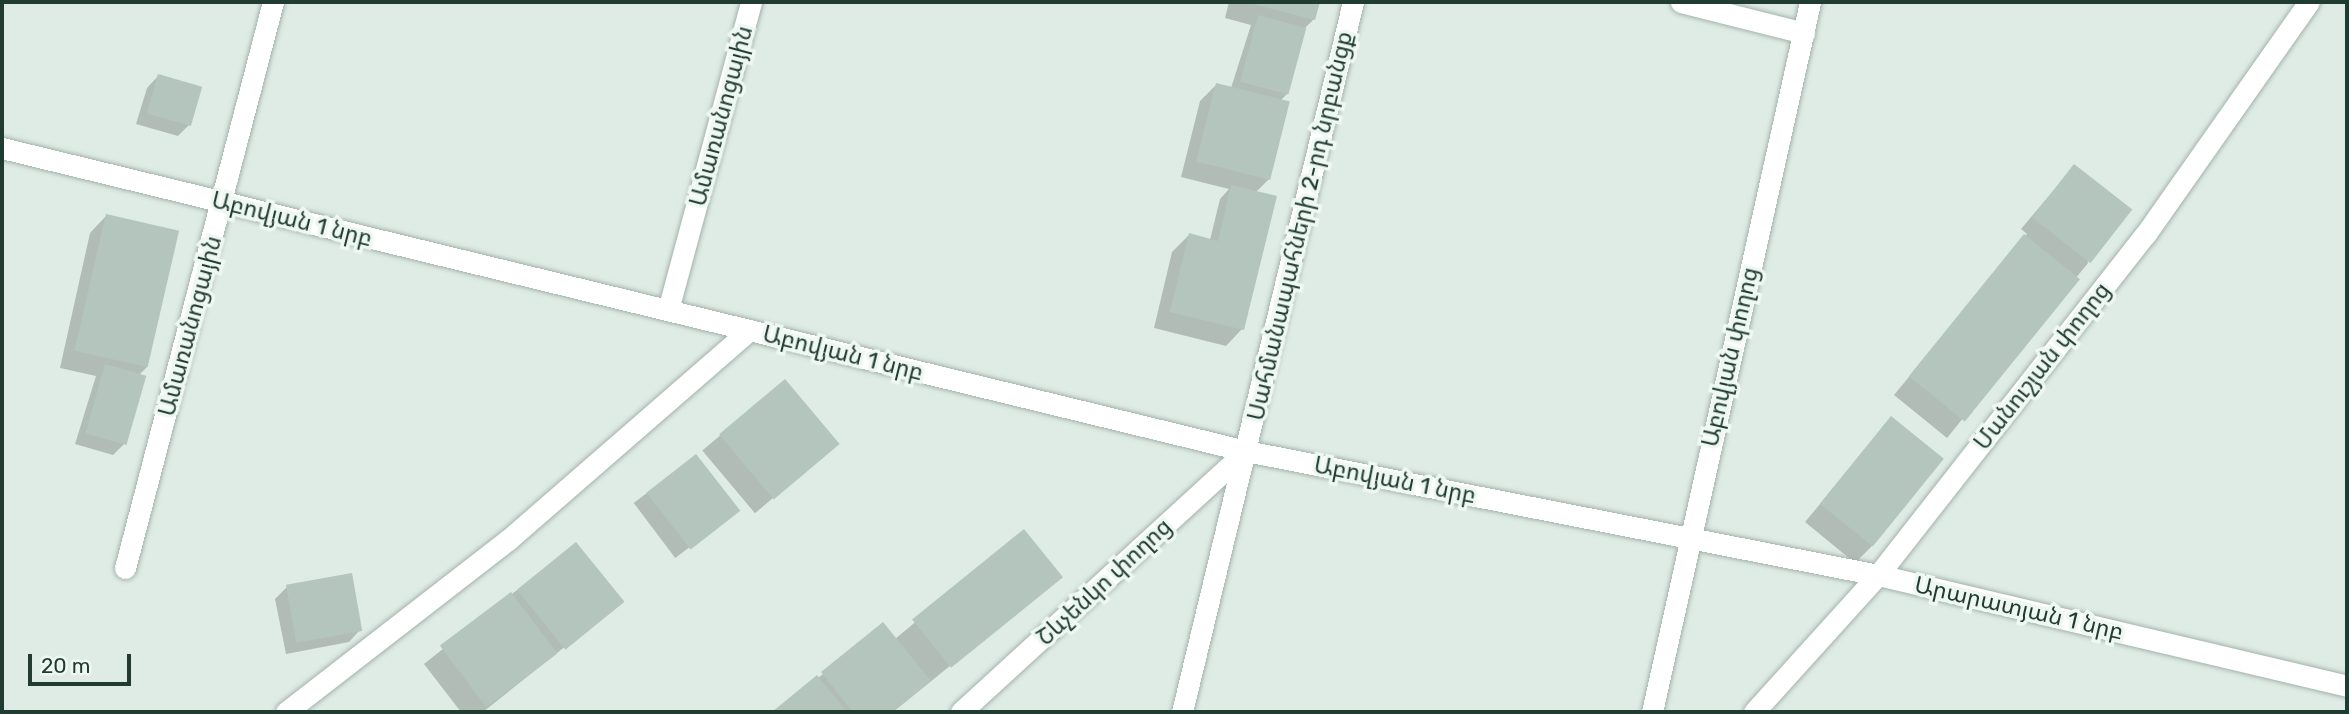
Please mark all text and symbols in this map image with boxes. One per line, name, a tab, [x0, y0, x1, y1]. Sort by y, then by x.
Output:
street label: Ամառանոցային	[684, 23, 758, 209]
street label: Սահմանապահների 2-րդ նրբանցք	[1242, 29, 1358, 423]
street label: Աբովյան 1 նրբ	[209, 186, 375, 252]
street label: Ամառանոցային	[153, 233, 227, 419]
street label: Աբովյան փողոց	[1696, 264, 1764, 450]
street label: Մանուշյան փողոց	[1968, 277, 2116, 455]
street label: Աբովյան 1 նրբ	[760, 320, 926, 386]
street label: Աբովյան 1 նրբ	[1312, 451, 1478, 509]
street label: Շևչենկո փողոց	[1031, 513, 1177, 651]
street label: Արարատյան 1 նրբ	[1912, 571, 2126, 645]
scale bar	[32, 640, 135, 684]
text: 20 m	[41, 653, 90, 678]

